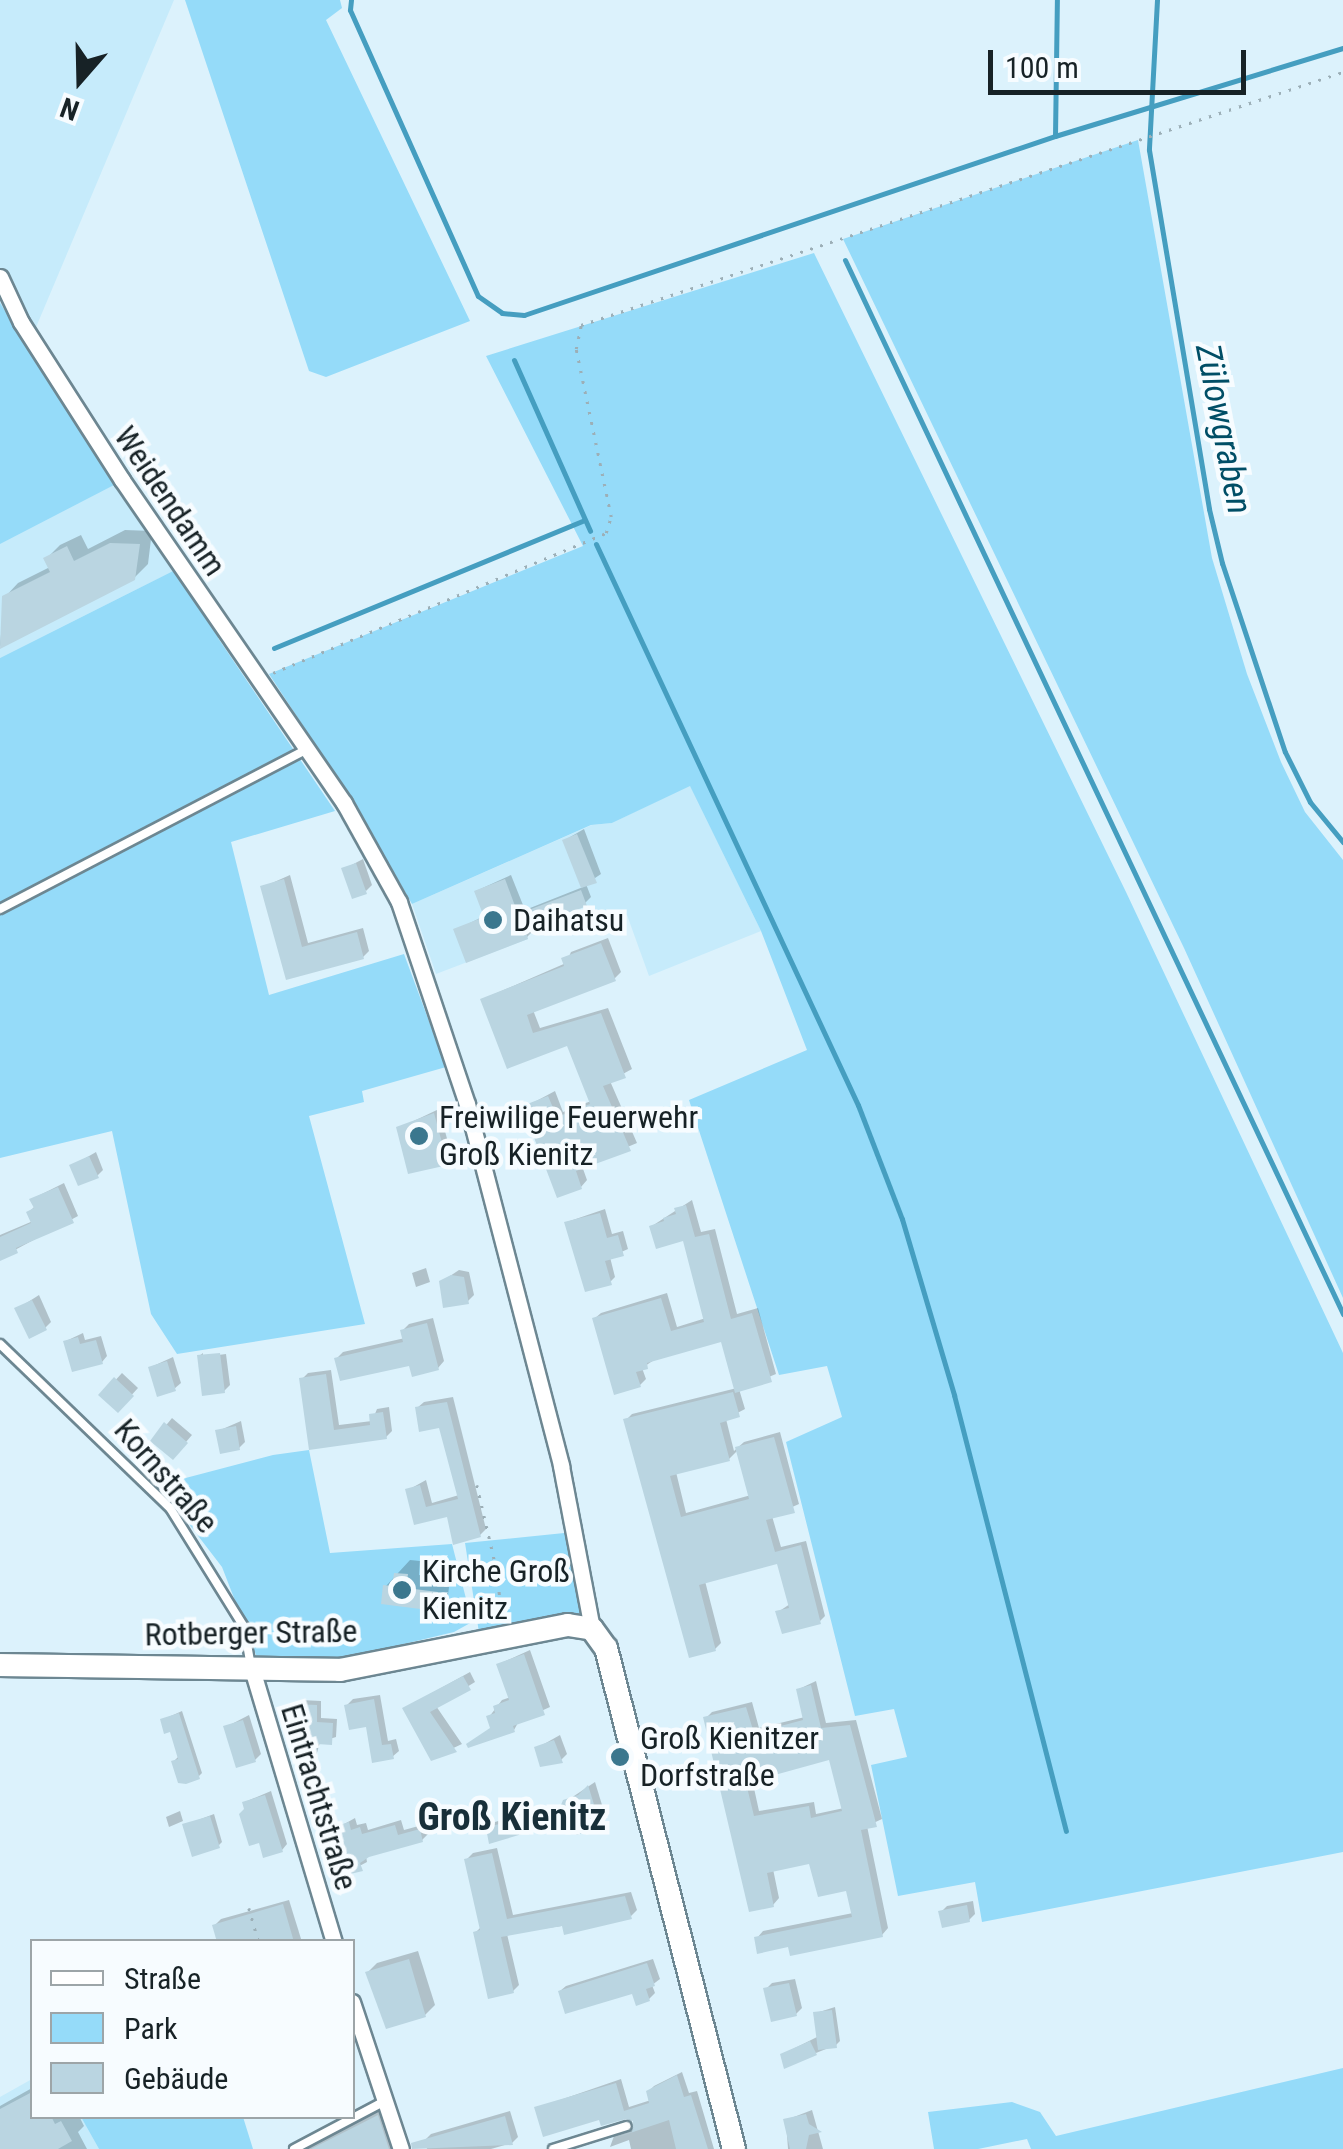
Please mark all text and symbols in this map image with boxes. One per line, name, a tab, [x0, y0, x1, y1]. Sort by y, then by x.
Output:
north arrow	[30, 30, 130, 130]
scale bar	[993, 30, 1250, 92]
text: 100 m	[1005, 50, 1079, 85]
text: N	[56, 90, 83, 127]
water label: Zülowgraben	[1186, 340, 1260, 518]
street label: Weidendamm	[106, 419, 234, 583]
place label: Daihatsu	[513, 901, 624, 939]
marker: Daihatsu	[482, 909, 504, 931]
place label: Freiwilige Feuerwehr Groß Kienitz	[439, 1099, 698, 1174]
marker: Freiwilige Feuerwehr Groß Kienitz	[408, 1125, 430, 1147]
street label: Kornstraße	[106, 1411, 226, 1541]
place label: Kirche Groß Kienitz	[422, 1553, 570, 1628]
marker: Kirche Groß Kienitz	[391, 1579, 413, 1601]
street label: Rotberger Straße	[144, 1612, 358, 1654]
street label: Eintrachtstraße	[272, 1699, 366, 1895]
place label: Groß Kienitzer Dorfstraße	[640, 1720, 819, 1795]
marker: Groß Kienitzer Dorfstraße	[609, 1746, 631, 1768]
district label: Groß Kienitz	[418, 1795, 606, 1841]
legend	[30, 1939, 355, 2119]
text: Straße	[124, 1961, 201, 1996]
text: Park	[124, 2011, 178, 2046]
text: Gebäude	[124, 2061, 228, 2096]

